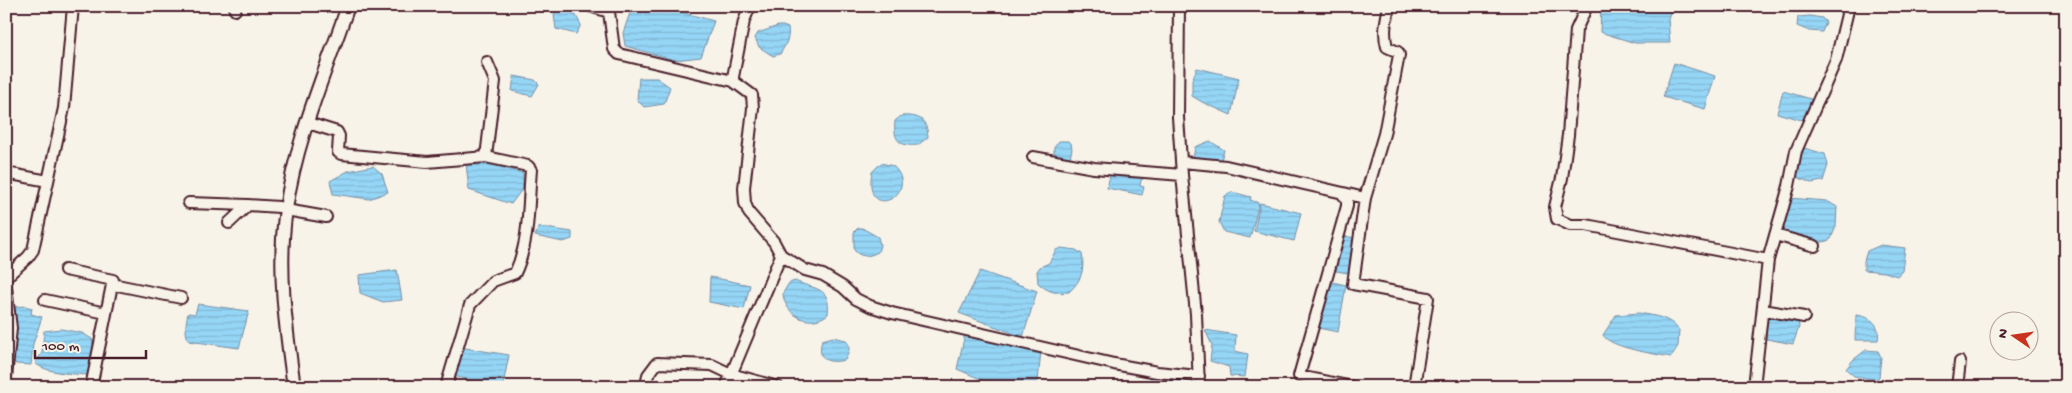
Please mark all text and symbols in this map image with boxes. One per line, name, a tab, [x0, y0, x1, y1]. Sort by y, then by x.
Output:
north arrow	[1990, 310, 2040, 360]
text: N	[1994, 327, 2013, 340]
scale bar	[35, 328, 146, 360]
text: 100 m	[41, 338, 80, 356]

